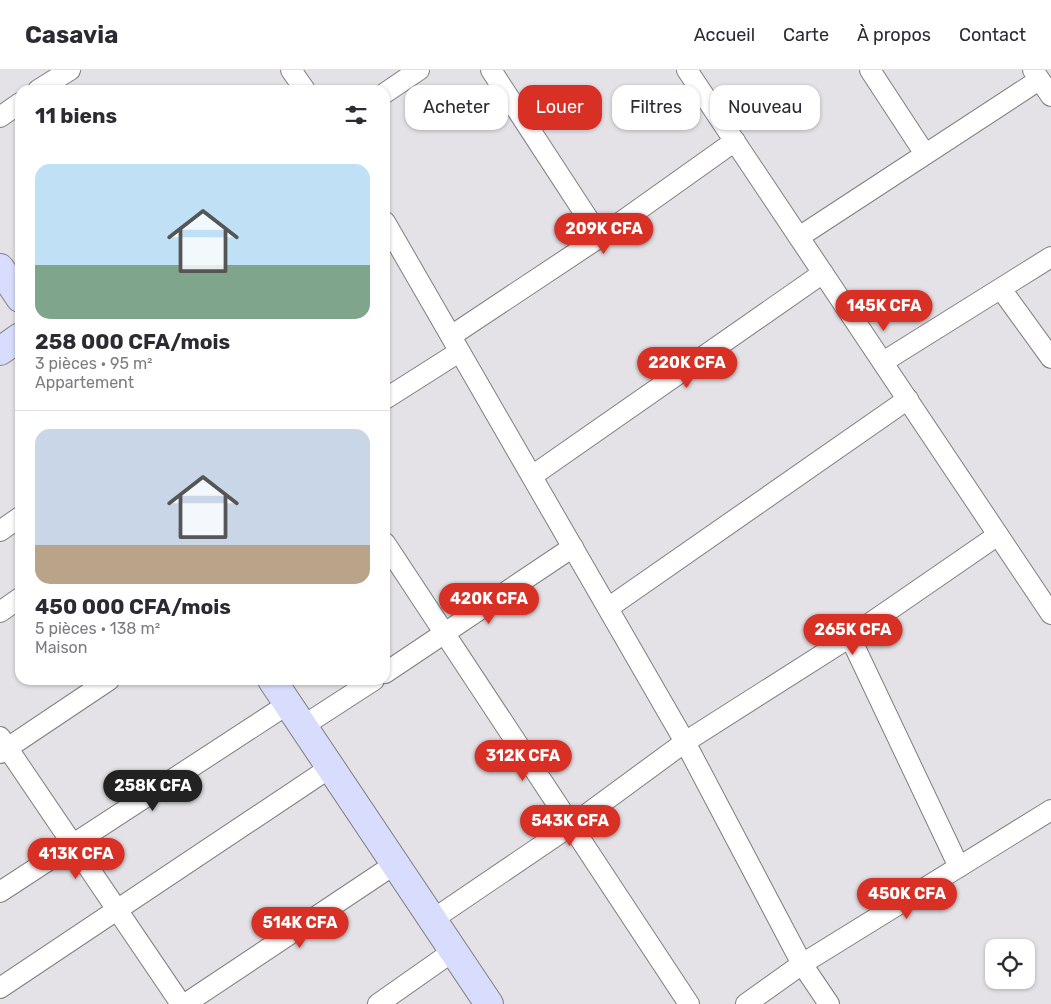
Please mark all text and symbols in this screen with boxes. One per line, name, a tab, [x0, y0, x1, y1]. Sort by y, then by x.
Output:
text: Casavia	[25, 21, 118, 49]
text: Accueil	[694, 24, 755, 46]
text: Carte	[783, 24, 829, 46]
text: À propos	[857, 24, 931, 46]
text: Contact	[959, 24, 1026, 46]
chip: Acheter	[405, 85, 508, 130]
chip: Louer	[518, 85, 602, 130]
chip: Filtres	[612, 85, 700, 130]
chip: Nouveau	[710, 85, 820, 130]
icon: filters	[342, 101, 370, 129]
text: 11 biens	[35, 103, 117, 128]
icon: home	[158, 196, 248, 286]
pin: 209K CFA	[552, 212, 656, 255]
text: 209K CFA	[565, 219, 643, 238]
pin: 145K CFA	[832, 290, 936, 332]
text: 145K CFA	[846, 296, 922, 315]
text: 258 000 CFA/mois	[35, 329, 230, 354]
pin: 220K CFA	[635, 346, 739, 389]
text: 220K CFA	[648, 353, 726, 372]
text: 3 pièces · 95 m²	[35, 354, 153, 373]
text: Appartement	[35, 373, 134, 392]
icon: home	[158, 462, 248, 552]
pin: 420K CFA	[437, 582, 541, 625]
text: 420K CFA	[450, 589, 528, 608]
text: 450 000 CFA/mois	[35, 594, 231, 619]
pin: 265K CFA	[801, 614, 905, 656]
text: 5 pièces · 138 m²	[35, 619, 160, 638]
text: 265K CFA	[814, 620, 892, 639]
text: Maison	[35, 638, 87, 657]
pin: 312K CFA	[471, 740, 575, 782]
text: 312K CFA	[486, 746, 560, 765]
pin: 258K CFA	[101, 770, 205, 812]
text: 258K CFA	[114, 776, 192, 795]
pin: 543K CFA	[518, 804, 622, 847]
text: 543K CFA	[531, 811, 609, 830]
pin: 413K CFA	[24, 838, 128, 880]
text: 413K CFA	[39, 844, 113, 863]
pin: 450K CFA	[855, 878, 959, 920]
text: 450K CFA	[868, 884, 946, 903]
pin: 514K CFA	[248, 906, 352, 949]
text: 514K CFA	[263, 913, 338, 932]
map controls	[985, 939, 1035, 989]
button: locate	[985, 939, 1035, 989]

